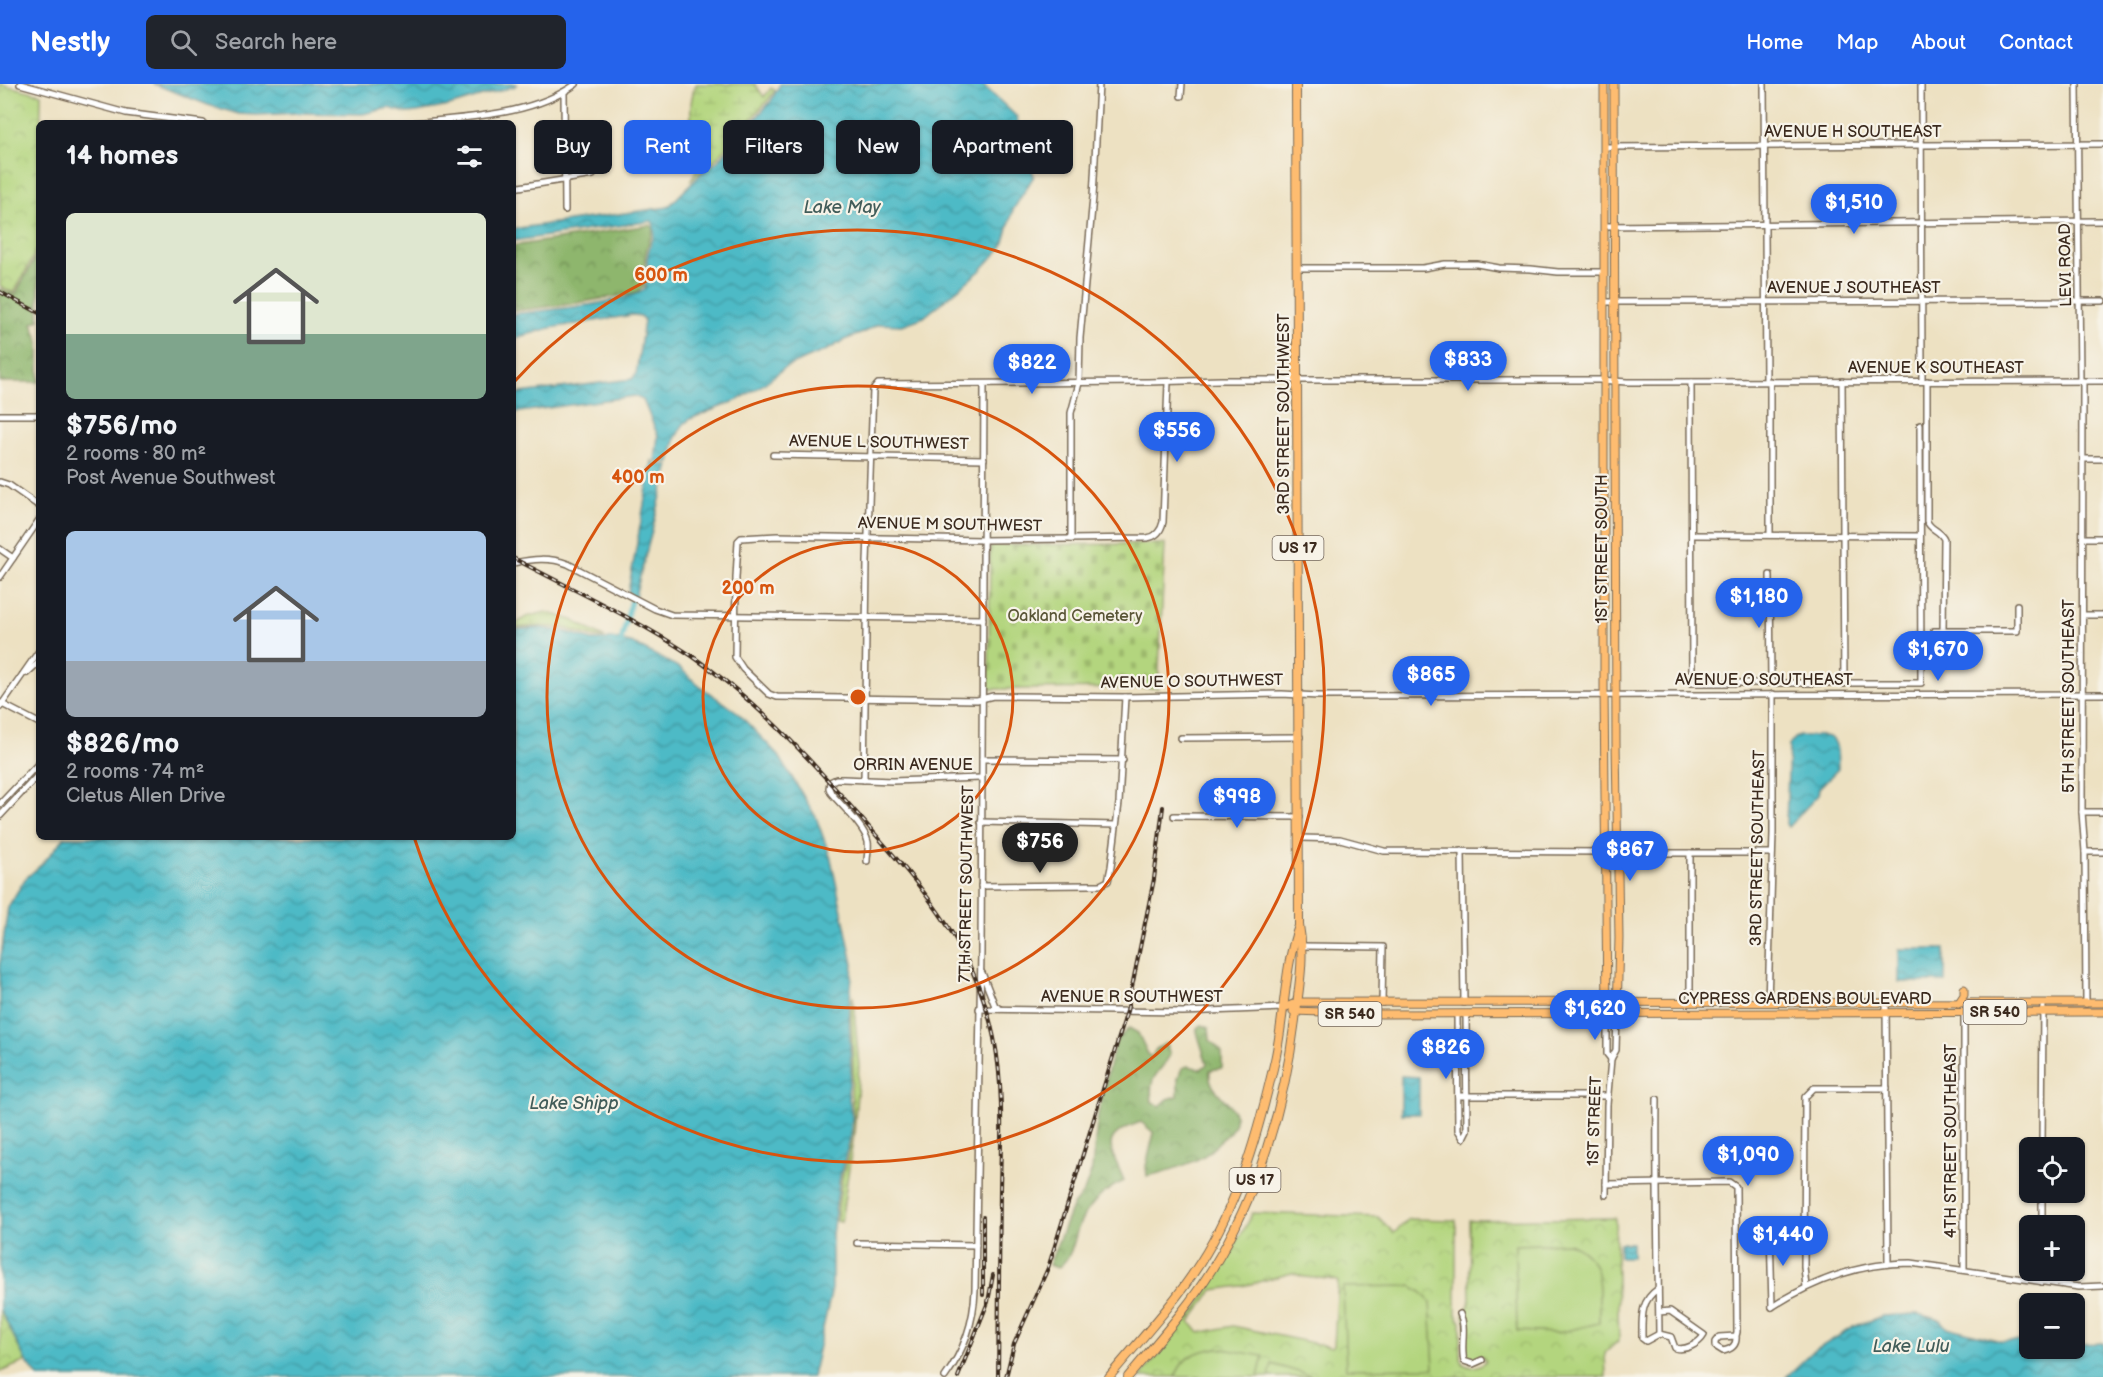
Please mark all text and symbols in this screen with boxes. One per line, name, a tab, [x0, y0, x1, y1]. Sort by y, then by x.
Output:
search box	[146, 15, 566, 69]
text: Nestly	[30, 26, 110, 59]
icon: search	[167, 26, 200, 59]
text: Search here	[215, 29, 337, 56]
text: Home	[1746, 30, 1803, 55]
text: Map	[1836, 30, 1878, 55]
text: About	[1911, 30, 1966, 55]
text: Contact	[1999, 30, 2073, 55]
chip: Buy	[534, 120, 612, 174]
chip: Rent	[624, 120, 711, 174]
chip: Filters	[723, 120, 824, 174]
chip: New	[836, 120, 920, 174]
chip: Apartment	[932, 120, 1073, 174]
street label: AVENUE H SOUTHEAST	[1764, 123, 1942, 142]
icon: filters	[453, 140, 486, 173]
text: 14 homes	[66, 141, 178, 172]
pin: $1,510	[1805, 184, 1903, 235]
text: $1,510	[1825, 191, 1883, 215]
water label: Lake May	[803, 197, 882, 218]
street label: LEVI ROAD	[2056, 223, 2076, 307]
icon: home	[222, 252, 330, 360]
text: 600 m	[634, 265, 688, 286]
street label: AVENUE J SOUTHEAST	[1767, 279, 1941, 298]
street label: 3RD STREET SOUTHWEST	[1275, 313, 1294, 515]
pin: $833	[1432, 341, 1504, 392]
pin: $822	[996, 344, 1068, 395]
text: $833	[1444, 348, 1492, 372]
text: $822	[1007, 351, 1057, 375]
street label: AVENUE K SOUTHEAST	[1848, 359, 2024, 378]
text: $756/mo	[66, 411, 177, 442]
pin: $556	[1141, 412, 1213, 463]
text: $556	[1153, 419, 1201, 443]
street label: AVENUE L SOUTHWEST	[789, 432, 969, 454]
text: 2 rooms · 80 m²	[66, 442, 206, 466]
text: Post Avenue Southwest	[66, 466, 275, 490]
text: 400 m	[611, 467, 665, 488]
street label: 1ST STREET SOUTH	[1593, 474, 1612, 624]
street label: AVENUE M SOUTHWEST	[858, 514, 1043, 536]
road number: US 17	[1272, 536, 1324, 560]
icon: home	[222, 570, 330, 678]
text: 200 m	[721, 578, 775, 599]
pin: $1,180	[1710, 578, 1808, 629]
text: $1,180	[1730, 585, 1788, 609]
street label: 5TH STREET SOUTHEAST	[2060, 599, 2079, 793]
park label: Oakland Cemetery	[1007, 607, 1143, 626]
pin: $1,670	[1889, 631, 1987, 682]
text: $1,670	[1907, 638, 1969, 662]
pin: $865	[1395, 656, 1467, 707]
text: $865	[1407, 663, 1455, 687]
street label: AVENUE O SOUTHWEST	[1100, 671, 1284, 693]
street label: AVENUE O SOUTHEAST	[1675, 671, 1853, 690]
centre of rings	[848, 687, 868, 707]
text: $826/mo	[66, 729, 179, 760]
street label: 3RD STREET SOUTHEAST	[1747, 749, 1769, 946]
street label: ORRIN AVENUE	[853, 756, 973, 775]
text: 2 rooms · 74 m²	[66, 760, 204, 784]
pin: $998	[1201, 778, 1273, 829]
text: Cletus Allen Drive	[66, 784, 225, 808]
street label: 7TH STREET SOUTHWEST	[956, 785, 978, 983]
text: $998	[1213, 785, 1261, 809]
pin: $756	[1004, 823, 1076, 874]
text: $756	[1016, 830, 1064, 854]
pin: $867	[1594, 831, 1666, 882]
text: $867	[1606, 838, 1654, 862]
street label: AVENUE R SOUTHWEST	[1041, 988, 1223, 1007]
pin: $1,620	[1546, 990, 1644, 1041]
street label: CYPRESS GARDENS BOULEVARD	[1678, 990, 1932, 1009]
text: $1,620	[1564, 997, 1626, 1021]
road number: SR 540	[1964, 1000, 2026, 1024]
road number: SR 540	[1318, 1002, 1382, 1026]
pin: $826	[1410, 1029, 1482, 1080]
text: $826	[1421, 1036, 1471, 1060]
street label: 4TH STREET SOUTHEAST	[1942, 1043, 1961, 1238]
street label: 1ST STREET	[1584, 1075, 1606, 1166]
water label: Lake Shipp	[529, 1093, 619, 1114]
pin: $1,090	[1699, 1136, 1797, 1187]
map controls	[2019, 1137, 2085, 1359]
button: locate	[2019, 1137, 2085, 1203]
text: $1,090	[1717, 1143, 1779, 1167]
road number: US 17	[1230, 1168, 1280, 1192]
button: +	[2019, 1215, 2085, 1281]
pin: $1,440	[1734, 1216, 1832, 1267]
text: $1,440	[1752, 1223, 1814, 1247]
button: −	[2019, 1293, 2085, 1359]
water label: Lake Lulu	[1872, 1336, 1950, 1357]

